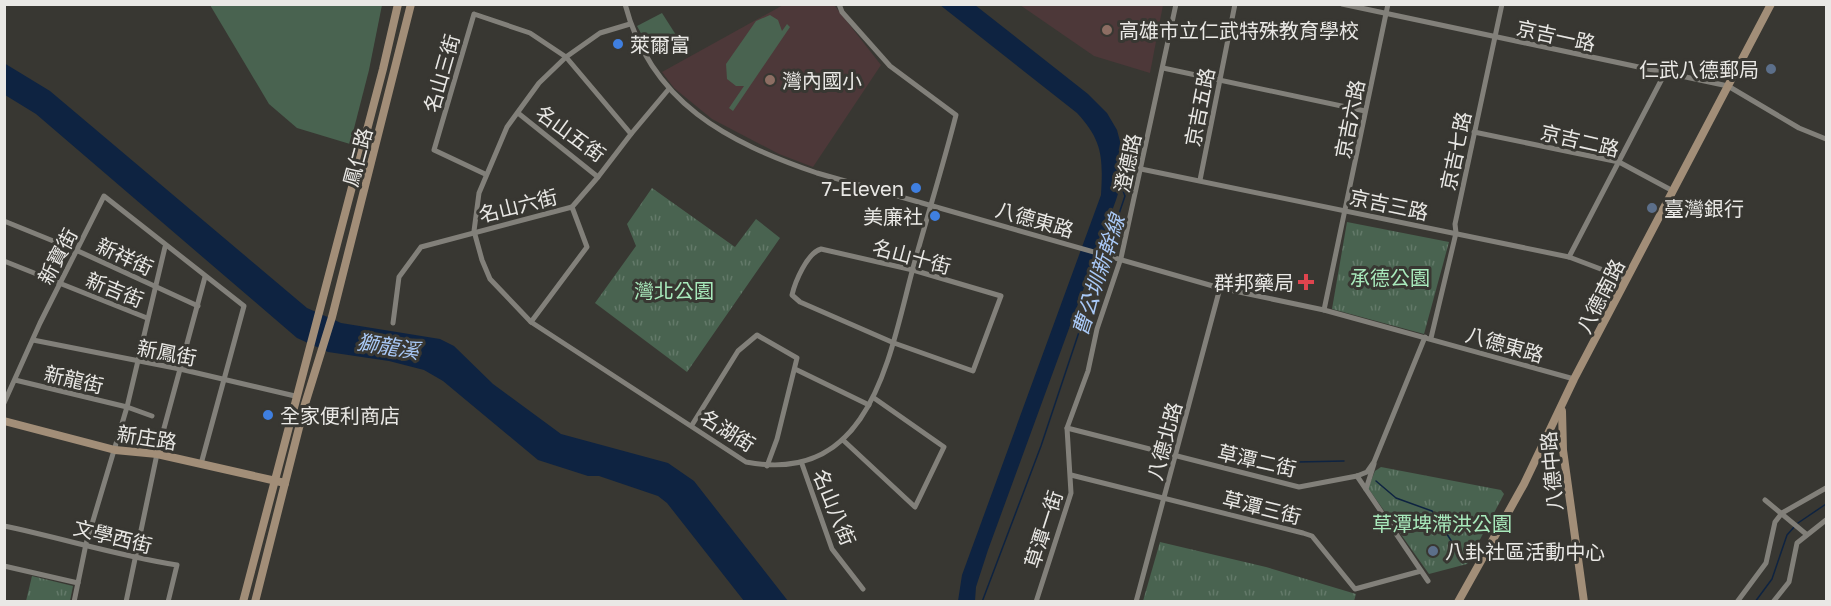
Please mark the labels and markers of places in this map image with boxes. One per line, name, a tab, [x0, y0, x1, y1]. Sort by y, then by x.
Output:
place label: 高雄市立仁武特殊教育學校	[1119, 18, 1359, 42]
marker: 高雄市立仁武特殊教育學校	[1100, 23, 1114, 37]
place label: 萊爾富	[630, 32, 690, 56]
marker: 萊爾富	[611, 37, 625, 51]
place label: 仁武八德郵局	[1639, 57, 1759, 81]
marker: 仁武八德郵局	[1764, 62, 1778, 76]
place label: 灣內國小	[782, 68, 862, 92]
marker: 灣內國小	[763, 73, 777, 87]
place label: 7-Eleven	[822, 176, 904, 200]
marker: 7-Eleven	[909, 181, 923, 195]
place label: 臺灣銀行	[1664, 196, 1744, 220]
marker: 臺灣銀行	[1645, 201, 1659, 215]
place label: 美廉社	[863, 204, 923, 228]
marker: 美廉社	[928, 209, 942, 223]
place label: 群邦藥局	[1214, 270, 1294, 294]
marker: 群邦藥局	[1299, 275, 1313, 289]
place label: 全家便利商店	[280, 403, 400, 427]
marker: 全家便利商店	[261, 408, 275, 422]
place label: 八卦社區活動中心	[1445, 539, 1605, 563]
marker: 八卦社區活動中心	[1426, 544, 1440, 558]

